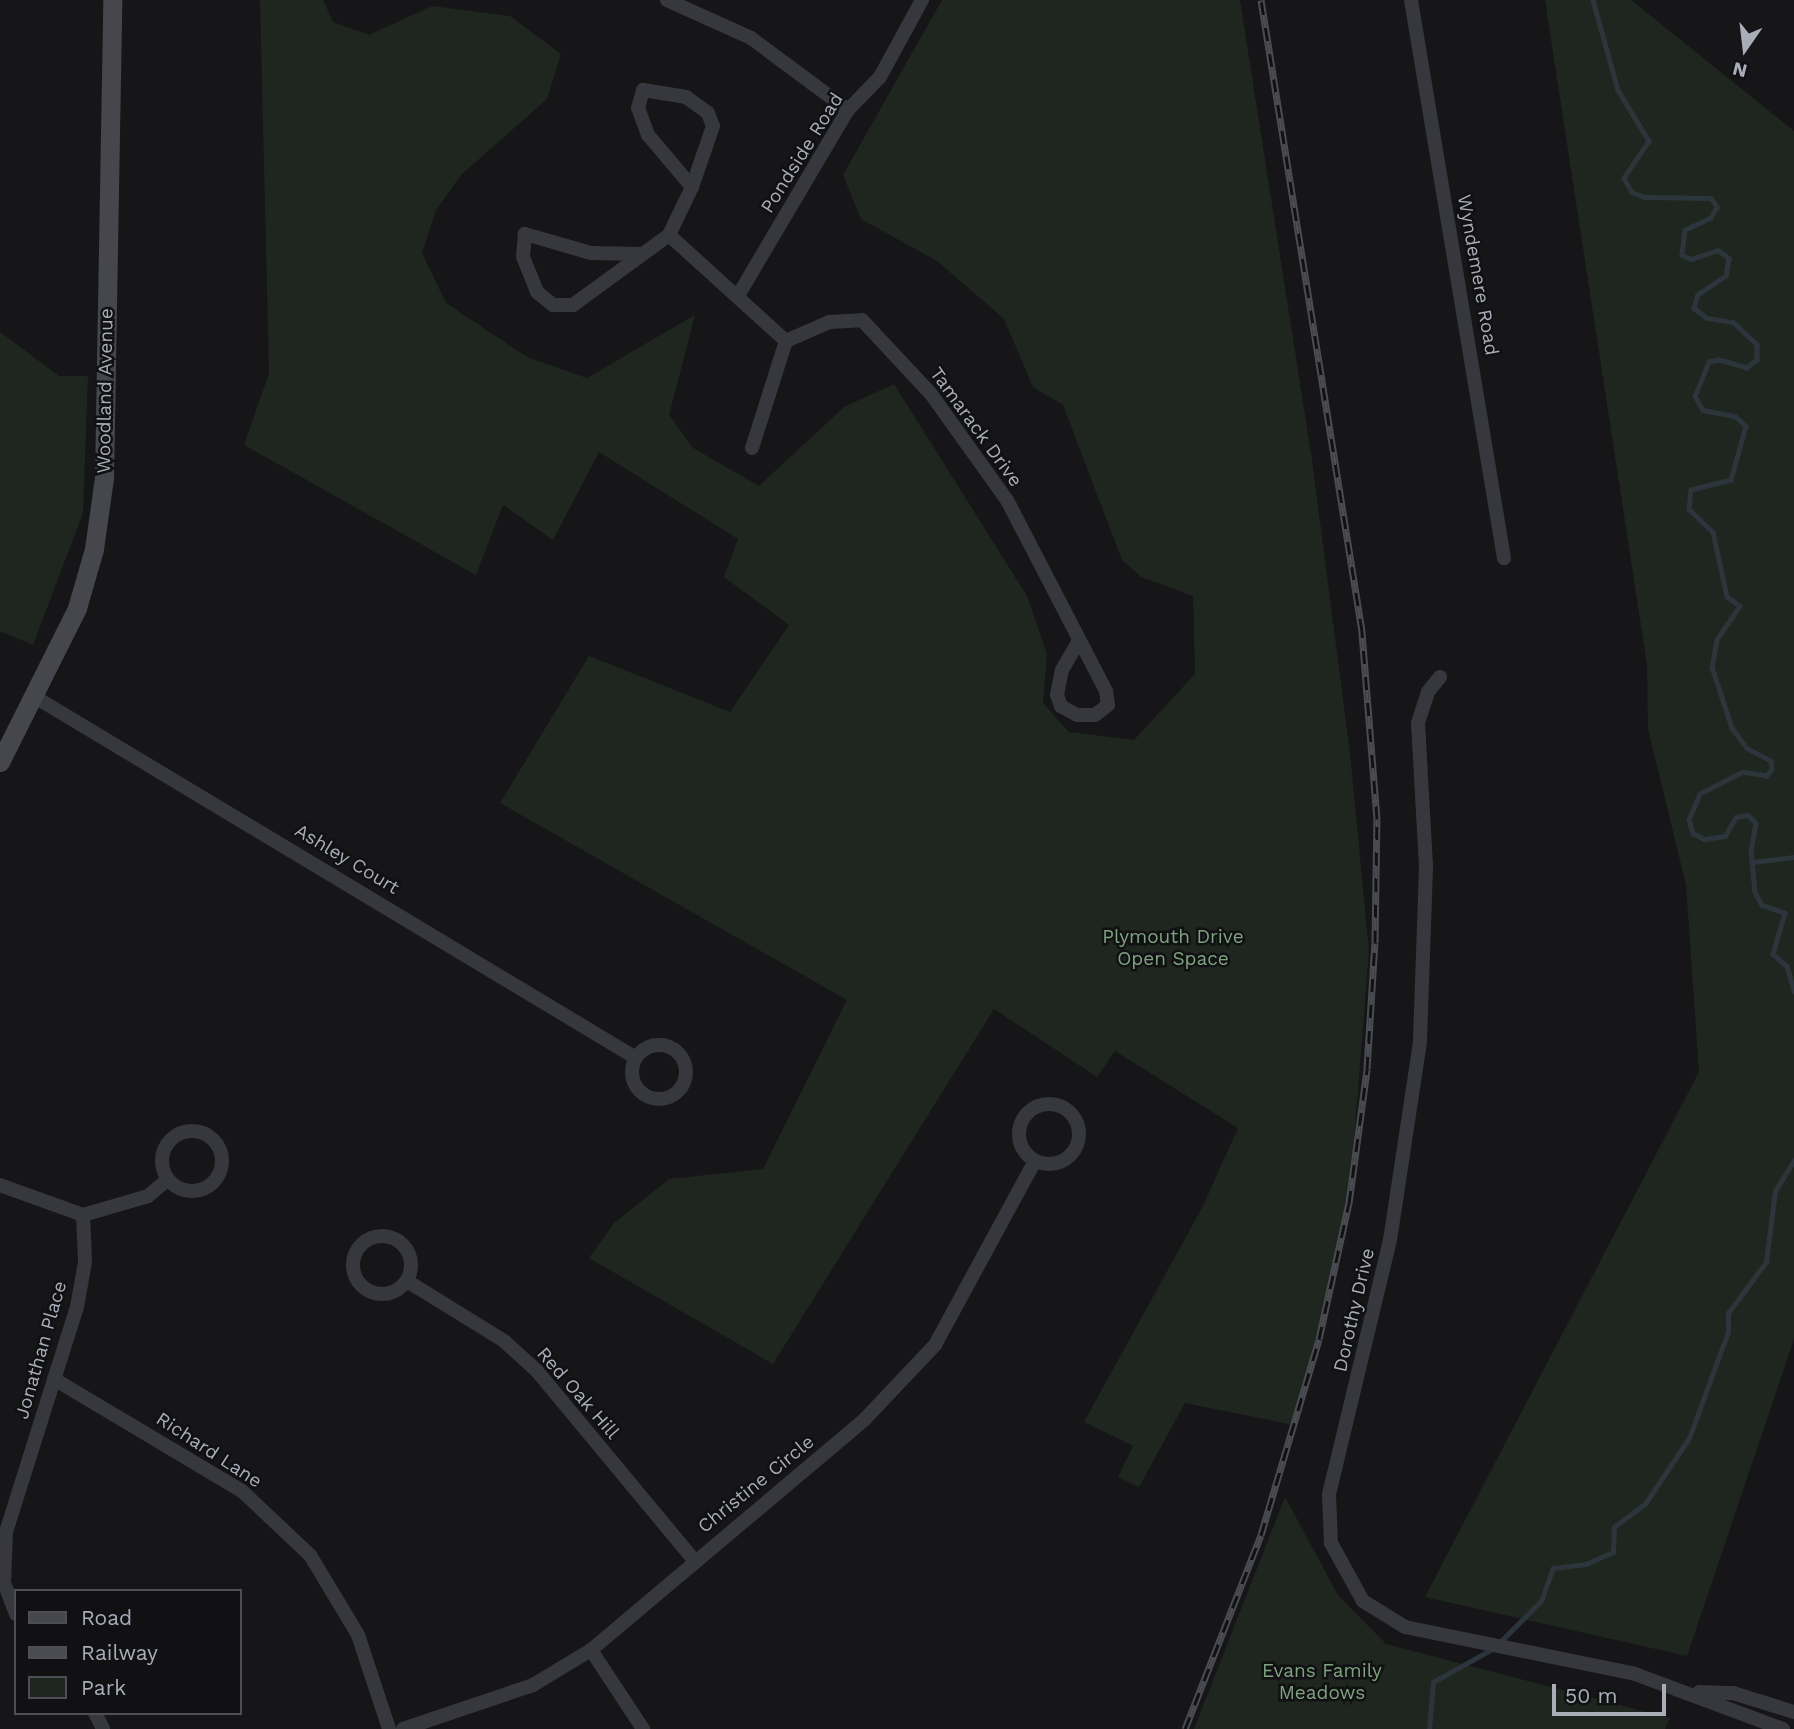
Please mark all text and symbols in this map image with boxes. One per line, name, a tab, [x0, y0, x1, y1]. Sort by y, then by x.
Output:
north arrow	[1710, 14, 1780, 84]
text: N	[1730, 57, 1749, 83]
street label: Pondside Road	[756, 89, 848, 217]
street label: Wyndemere Road	[1453, 193, 1503, 357]
street label: Woodland Avenue	[92, 308, 118, 474]
street label: Tamarack Drive	[925, 363, 1027, 491]
street label: Ashley Court	[291, 819, 403, 899]
park label: Plymouth Drive Open Space	[1102, 926, 1244, 970]
street label: Dorothy Drive	[1329, 1246, 1379, 1374]
street label: Jonathan Place	[10, 1278, 72, 1422]
street label: Red Oak Hill	[532, 1342, 624, 1444]
street label: Richard Lane	[152, 1407, 266, 1493]
street label: Christine Circle	[693, 1430, 819, 1538]
legend	[14, 1589, 242, 1715]
text: Road	[81, 1605, 132, 1630]
text: Railway	[81, 1640, 158, 1665]
park label: Evans Family Meadows	[1262, 1660, 1382, 1704]
scale bar	[1556, 1670, 1670, 1714]
text: Park	[81, 1675, 126, 1700]
text: 50 m	[1565, 1683, 1617, 1708]

